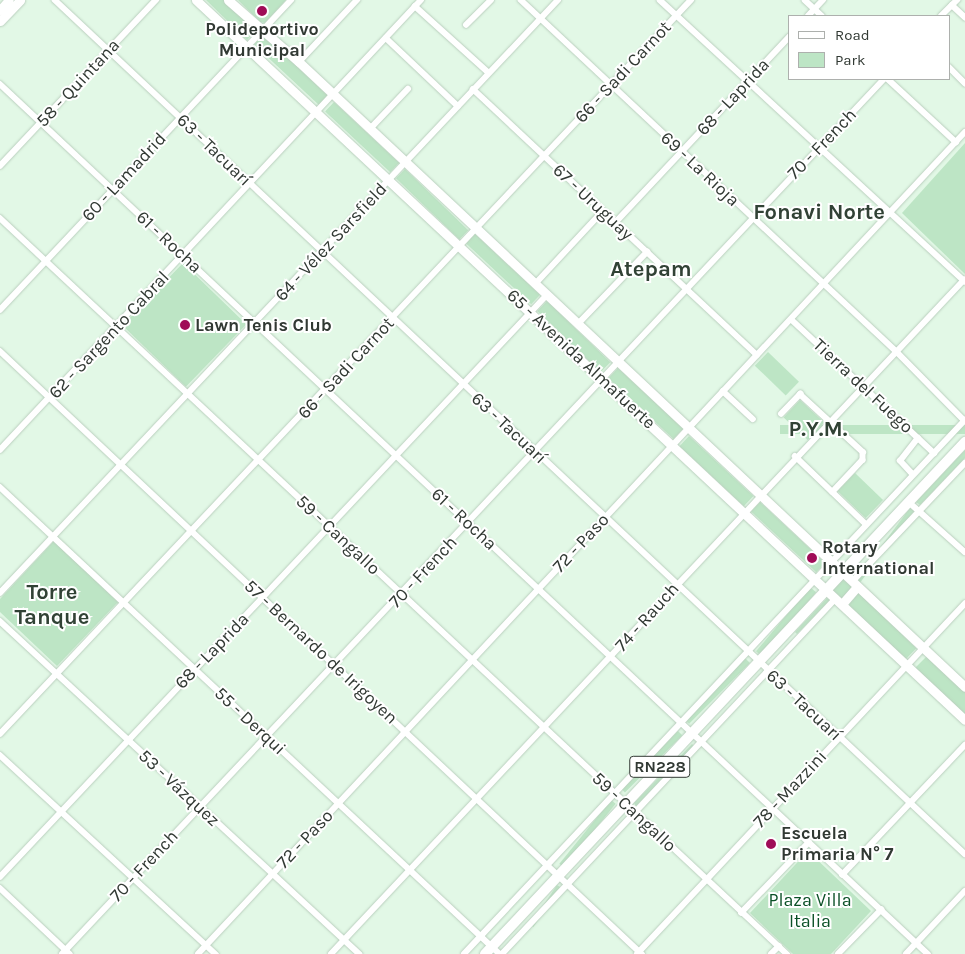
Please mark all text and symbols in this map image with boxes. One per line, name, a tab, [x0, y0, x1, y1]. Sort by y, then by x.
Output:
marker: Polideportivo Municipal	[256, 5, 268, 17]
legend	[788, 15, 950, 80]
street label: 66 - Sadi Carnot	[570, 17, 676, 127]
place label: Polideportivo Municipal	[205, 19, 319, 62]
text: Road	[835, 26, 870, 44]
street label: 58 - Quintana	[32, 35, 124, 131]
text: Park	[835, 51, 865, 69]
street label: 68 - Laprida	[692, 54, 774, 140]
street label: 70 - French	[783, 104, 861, 184]
street label: 63 - Tacuarí	[172, 109, 256, 191]
street label: 69 - La Rioja	[656, 127, 744, 211]
street label: 60 - Lamadrid	[77, 128, 171, 226]
street label: 67 - Uruguay	[548, 159, 638, 245]
street label: 64 - Vélez Sarsfield	[270, 178, 392, 306]
district label: Fonavi Norte	[753, 200, 885, 226]
street label: 61 - Rocha	[132, 206, 206, 278]
district label: Atepam	[610, 257, 692, 283]
street label: 62 - Sargento Cabral	[44, 267, 174, 403]
street label: 65 - Avenida Almafuerte	[502, 284, 660, 434]
street label: 66 - Sadi Carnot	[293, 313, 399, 423]
place label: Lawn Tenis Club	[195, 314, 332, 336]
marker: Lawn Tenis Club	[179, 319, 191, 331]
street label: Tierra del Fuego	[808, 334, 918, 438]
street label: 63 - Tacuarí	[467, 388, 551, 468]
district label: P.Y.M.	[788, 417, 848, 443]
street label: 61 - Rocha	[427, 483, 501, 555]
street label: 59 - Cangallo	[291, 491, 385, 579]
street label: 72 - Paso	[548, 509, 614, 577]
street label: 70 - French	[384, 532, 462, 612]
place label: Rotary International	[822, 537, 935, 580]
marker: Rotary International	[806, 552, 818, 564]
street label: 57 - Bernardo de Irigoyen	[240, 575, 402, 729]
street label: 74 - Rauch	[610, 578, 684, 656]
district label: Torre Tanque	[14, 579, 90, 630]
street label: 68 - Laprida	[170, 608, 254, 694]
street label: 63 - Tacuarí	[762, 665, 846, 745]
street label: 55 - Derqui	[210, 683, 290, 759]
street label: 53 - Vázquez	[134, 745, 224, 831]
street label: 78 - Mazzini	[749, 746, 831, 832]
road number: RN228	[629, 754, 691, 780]
street label: 59 - Cangallo	[587, 768, 681, 856]
street label: 72 - Paso	[272, 805, 338, 873]
place label: Escuela Primaria N° 7	[781, 823, 893, 866]
street label: 70 - French	[105, 826, 183, 906]
marker: Escuela Primaria N° 7	[765, 838, 777, 850]
park label: Plaza Villa Italia	[768, 890, 852, 932]

